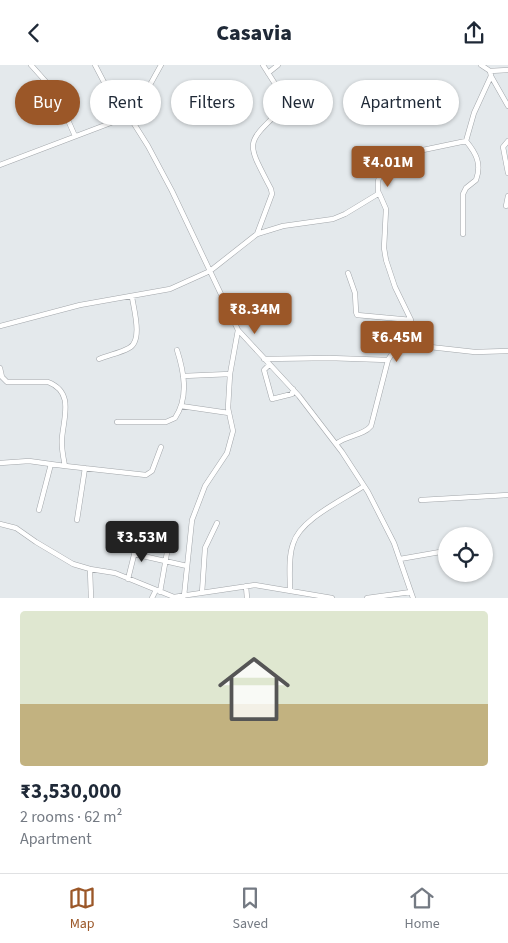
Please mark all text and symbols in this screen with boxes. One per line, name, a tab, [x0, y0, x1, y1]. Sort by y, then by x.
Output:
text: Casavia	[216, 17, 292, 49]
icon: back	[20, 19, 48, 47]
icon: share	[460, 19, 488, 47]
chip: Buy	[15, 80, 80, 125]
chip: Rent	[90, 80, 161, 125]
chip: Filters	[171, 80, 253, 125]
chip: New	[263, 80, 333, 125]
chip: Apartment	[343, 80, 459, 125]
pin: ₹4.01M	[347, 145, 429, 188]
text: ₹4.01M	[363, 151, 413, 173]
pin: ₹8.34M	[214, 293, 296, 335]
text: ₹8.34M	[230, 298, 280, 320]
pin: ₹6.45M	[356, 321, 438, 363]
text: ₹6.45M	[372, 326, 422, 348]
pin: ₹3.53M	[101, 521, 183, 563]
text: ₹3.53M	[117, 526, 167, 548]
map controls	[438, 527, 493, 582]
button: locate	[438, 527, 493, 582]
icon: home	[209, 644, 299, 734]
text: ₹3,530,000	[20, 776, 121, 806]
text: 2 rooms · 62 m²	[20, 806, 122, 828]
text: Apartment	[20, 828, 92, 850]
tab: Map	[68, 884, 96, 934]
tab: Saved	[232, 884, 268, 934]
tab: Home	[405, 884, 440, 934]

